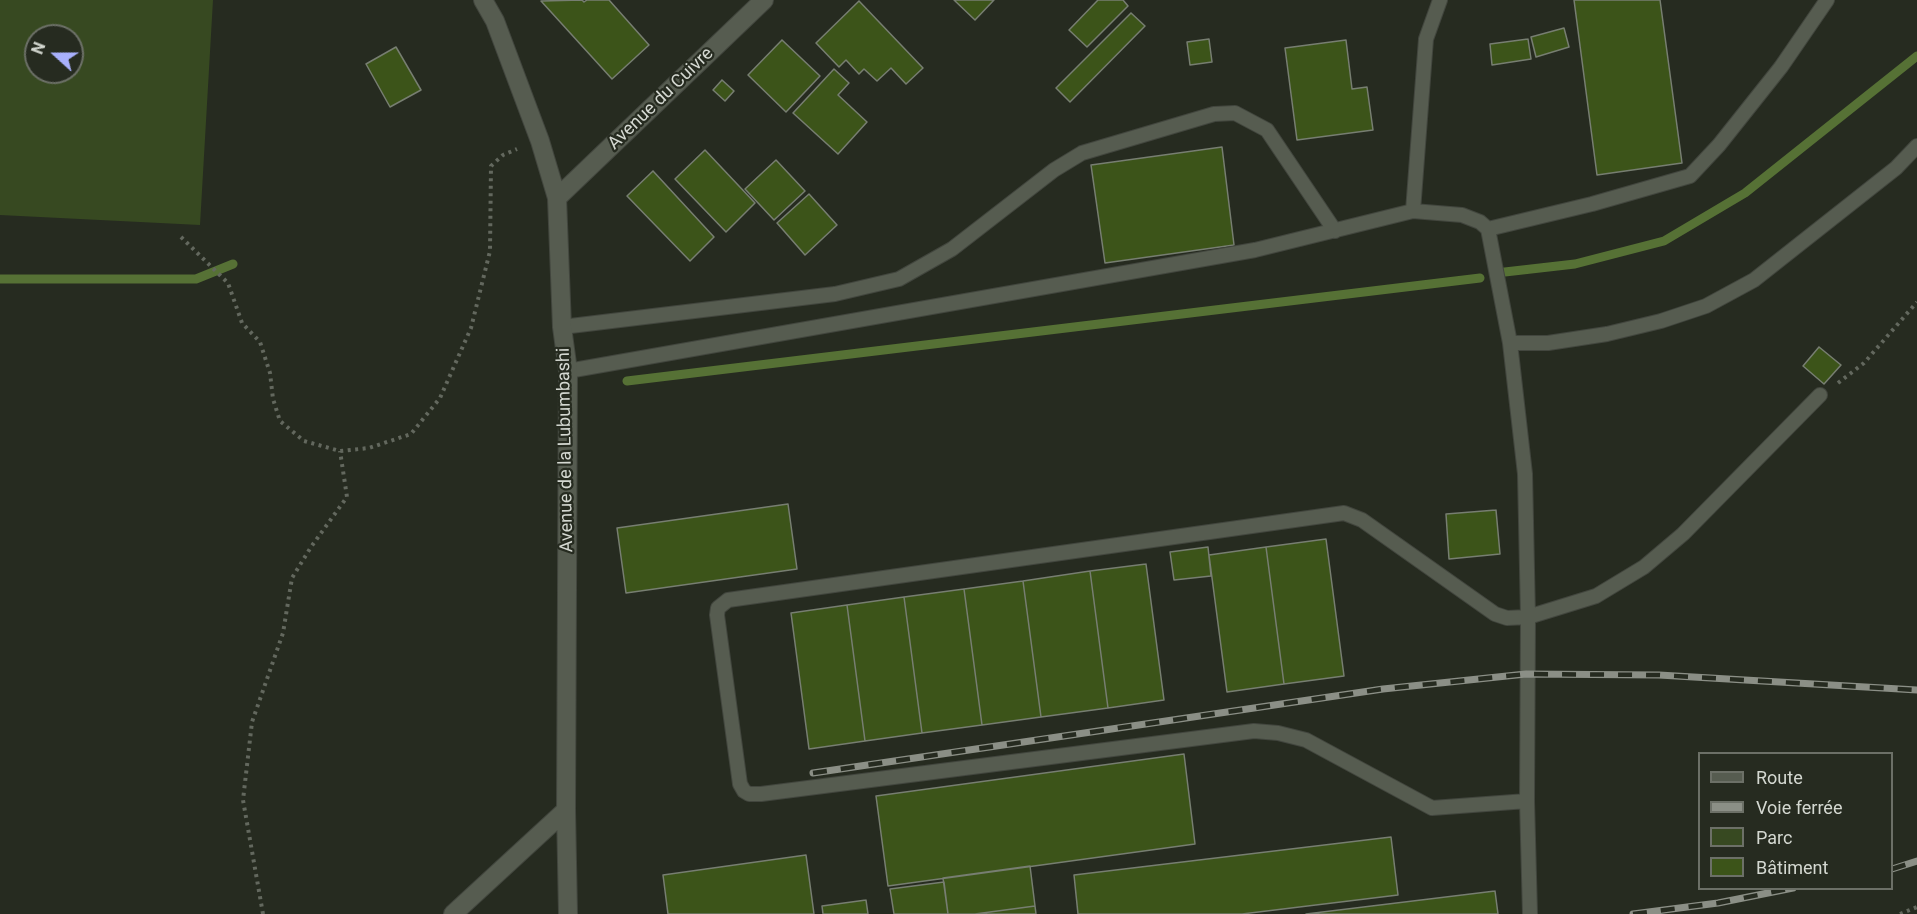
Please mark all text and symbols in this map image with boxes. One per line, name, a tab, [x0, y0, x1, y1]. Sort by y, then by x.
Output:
north arrow	[24, 24, 84, 84]
text: N	[28, 39, 49, 57]
street label: Avenue du Cuivre	[604, 43, 718, 155]
street label: Avenue de la Lubumbashi	[553, 348, 579, 552]
legend	[1698, 752, 1893, 890]
text: Route	[1756, 767, 1803, 788]
text: Voie ferrée	[1756, 797, 1842, 818]
text: Parc	[1756, 827, 1792, 848]
text: Bâtiment	[1756, 857, 1828, 878]

